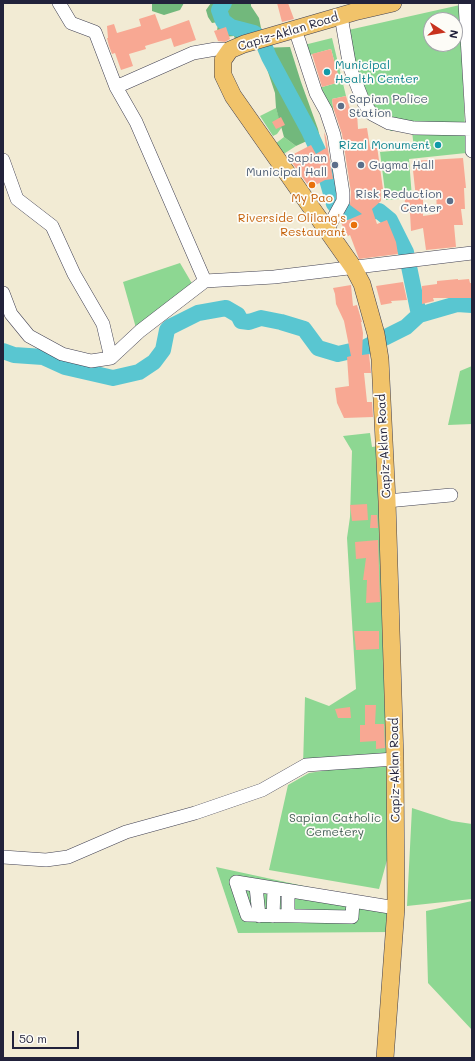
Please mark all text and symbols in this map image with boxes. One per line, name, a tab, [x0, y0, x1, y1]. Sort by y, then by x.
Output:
street label: Capiz-Aklan Road	[236, 10, 340, 54]
north arrow	[423, 12, 463, 52]
text: N	[446, 29, 462, 40]
place label: Municipal Health Center	[335, 58, 419, 86]
marker: Municipal Health Center	[322, 67, 332, 77]
place label: Sapian Police Station	[349, 92, 428, 120]
marker: Sapian Police Station	[336, 101, 346, 111]
place label: Rizal Monument	[339, 138, 430, 152]
marker: Rizal Monument	[433, 140, 443, 150]
place label: Sapian Municipal Hall	[246, 151, 327, 179]
place label: Gugma Hall	[369, 158, 434, 172]
marker: Sapian Municipal Hall	[330, 160, 340, 170]
marker: Gugma Hall	[356, 160, 366, 170]
marker: My Pao	[307, 180, 317, 190]
place label: Risk Reduction Center	[356, 187, 442, 215]
place label: My Pao	[291, 191, 333, 205]
marker: Risk Reduction Center	[445, 196, 455, 206]
place label: Riverside Olilang's Restaurant	[238, 211, 346, 239]
marker: Riverside Olilang's Restaurant	[349, 220, 359, 230]
street label: Capiz-Aklan Road	[374, 393, 394, 499]
street label: Capiz-Aklan Road	[387, 718, 403, 822]
park label: Sapian Catholic Cemetery	[289, 811, 381, 839]
scale bar	[14, 1023, 81, 1049]
text: 50 m	[19, 1030, 47, 1046]

